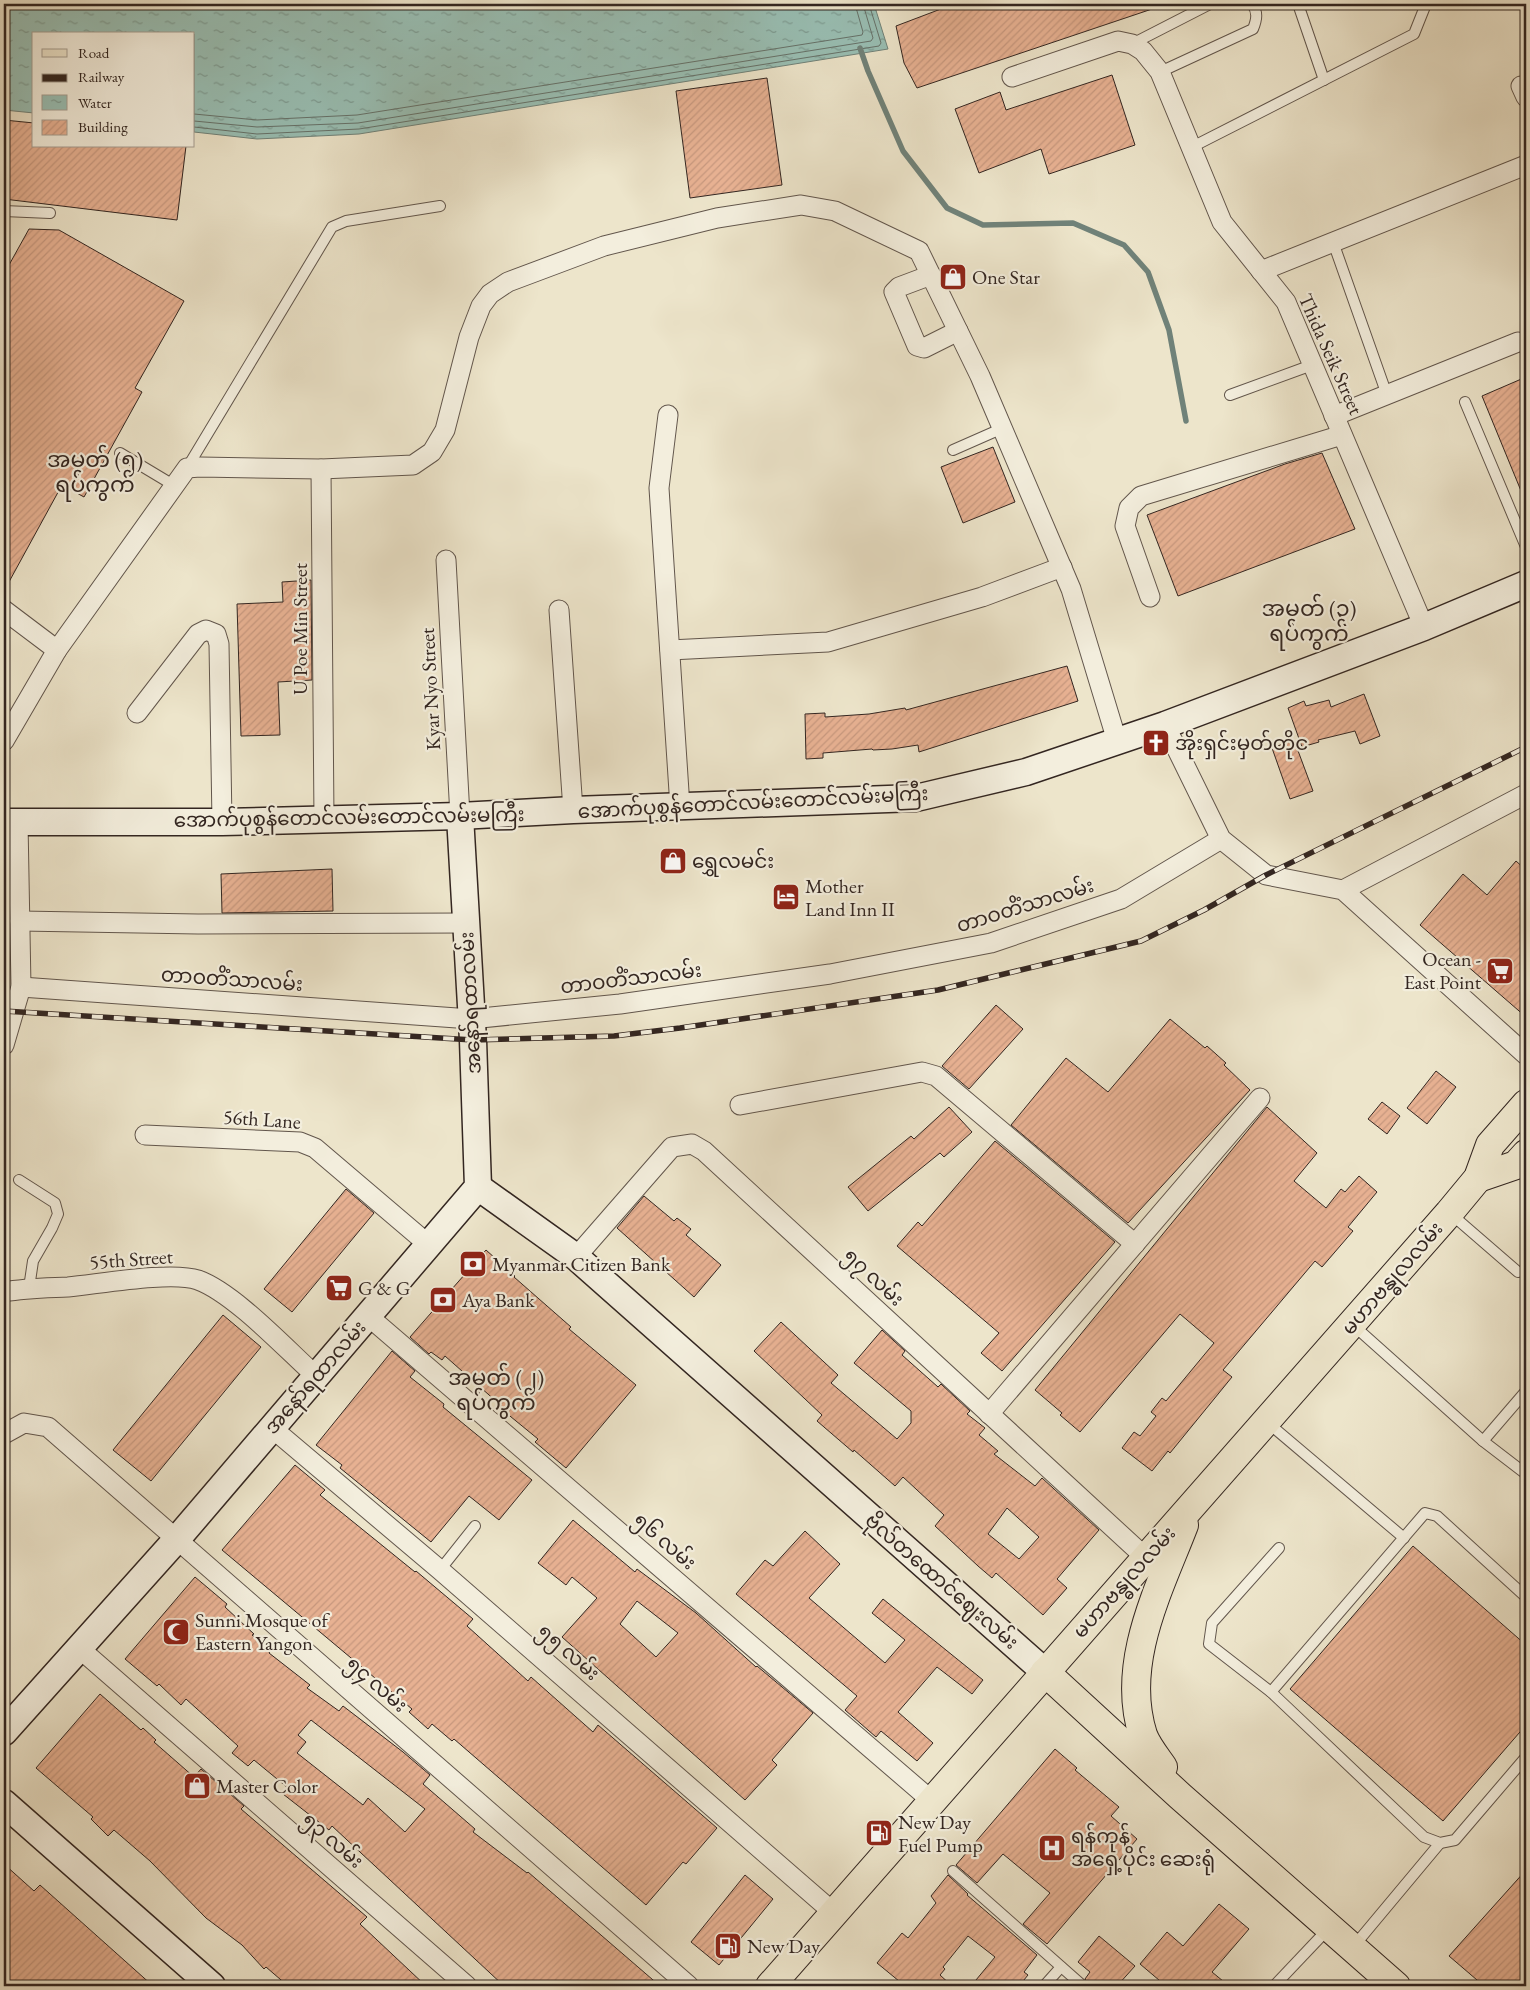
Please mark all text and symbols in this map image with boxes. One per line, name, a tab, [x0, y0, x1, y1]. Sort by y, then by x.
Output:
legend	[32, 32, 195, 148]
text: Road	[78, 43, 110, 62]
text: Railway	[78, 67, 125, 86]
text: Water	[78, 93, 112, 112]
text: Building	[78, 117, 128, 136]
shop icon: One Star	[938, 262, 968, 292]
place label: One Star	[972, 264, 1040, 290]
street label: Thida Seik Street	[1293, 289, 1370, 419]
district label: အမှတ် (၅) ရပ်ကွက်	[47, 444, 143, 502]
street label: U Poe Min Street	[287, 562, 313, 695]
district label: အမှတ် (၃) ရပ်ကွက်	[1262, 593, 1357, 651]
street label: Kyar Nyo Street	[414, 626, 446, 751]
church icon: အိုးရှင်းမှတ်တိုင	[1141, 728, 1171, 758]
place label: အိုးရှင်းမှတ်တိုင	[1175, 729, 1308, 760]
street label: အောက်ပုစွန်တောင်လမ်းတောင်လမ်းမကြီး	[577, 779, 929, 828]
street label: အောက်ပုစွန်တောင်လမ်းတောင်လမ်းမကြီး	[173, 800, 525, 837]
shop icon: ရွှေလမင်း	[658, 846, 688, 876]
place label: ရွှေလမင်း	[692, 847, 774, 877]
street label: တာဝတိံသာလမ်း	[953, 871, 1097, 938]
place label: Mother Land Inn II	[805, 873, 895, 922]
hotel icon: Mother Land Inn II	[771, 882, 801, 912]
street label: အနော်ရထာလမ်း	[452, 931, 490, 1075]
place label: Ocean - East Point	[1404, 946, 1482, 995]
street label: တာဝတိံသာလမ်း	[559, 955, 703, 1000]
supermarket icon: Ocean - East Point	[1485, 956, 1515, 986]
street label: တာဝတိံသာလမ်း	[160, 960, 304, 997]
street label: 56th Lane	[222, 1103, 302, 1135]
street label: မဟာဗန္ဓုလလမ်း	[1335, 1215, 1451, 1342]
street label: ၅၇ လမ်း	[836, 1242, 910, 1314]
street label: 55th Street	[88, 1243, 174, 1275]
bank icon: Myanmar Citizen Bank	[458, 1249, 488, 1279]
place label: Myanmar Citizen Bank	[492, 1251, 671, 1277]
supermarket icon: G & G	[324, 1273, 354, 1303]
place label: G & G	[358, 1275, 410, 1301]
bank icon: Aya Bank	[428, 1285, 458, 1315]
place label: Aya Bank	[461, 1287, 535, 1313]
street label: အနော်ရထာလမ်း	[258, 1314, 374, 1441]
district label: အမှတ် (၂) ရပ်ကွက်	[448, 1362, 544, 1420]
street label: ၅၆ လမ်း	[626, 1506, 702, 1578]
street label: ဗိုလ်တထောင်ဈေးလမ်း	[857, 1506, 1025, 1658]
street label: မဟာဗန္ဓုလလမ်း	[1066, 1520, 1184, 1646]
place label: Sunni Mosque of Eastern Yangon	[195, 1607, 331, 1656]
mosque icon: Sunni Mosque of Eastern Yangon	[161, 1617, 191, 1647]
street label: ၅၅ လမ်း	[531, 1617, 606, 1688]
street label: ၅၄ လမ်း	[339, 1650, 414, 1720]
shop icon: Master Color	[182, 1771, 212, 1801]
place label: Master Color	[216, 1773, 318, 1799]
street label: ၅၃ လမ်း	[295, 1806, 370, 1876]
place label: New Day Fuel Pump	[898, 1809, 983, 1858]
fuel station icon: New Day Fuel Pump	[864, 1818, 894, 1848]
place label: ရန်ကုန် အရှေ့ပိုင်း ဆေးရုံ	[1071, 1822, 1215, 1876]
hospital icon: ရန်ကုန် အရှေ့ပိုင်း ဆေးရုံ	[1037, 1833, 1067, 1863]
fuel station icon: New Day	[713, 1931, 743, 1961]
place label: New Day	[747, 1933, 820, 1959]

